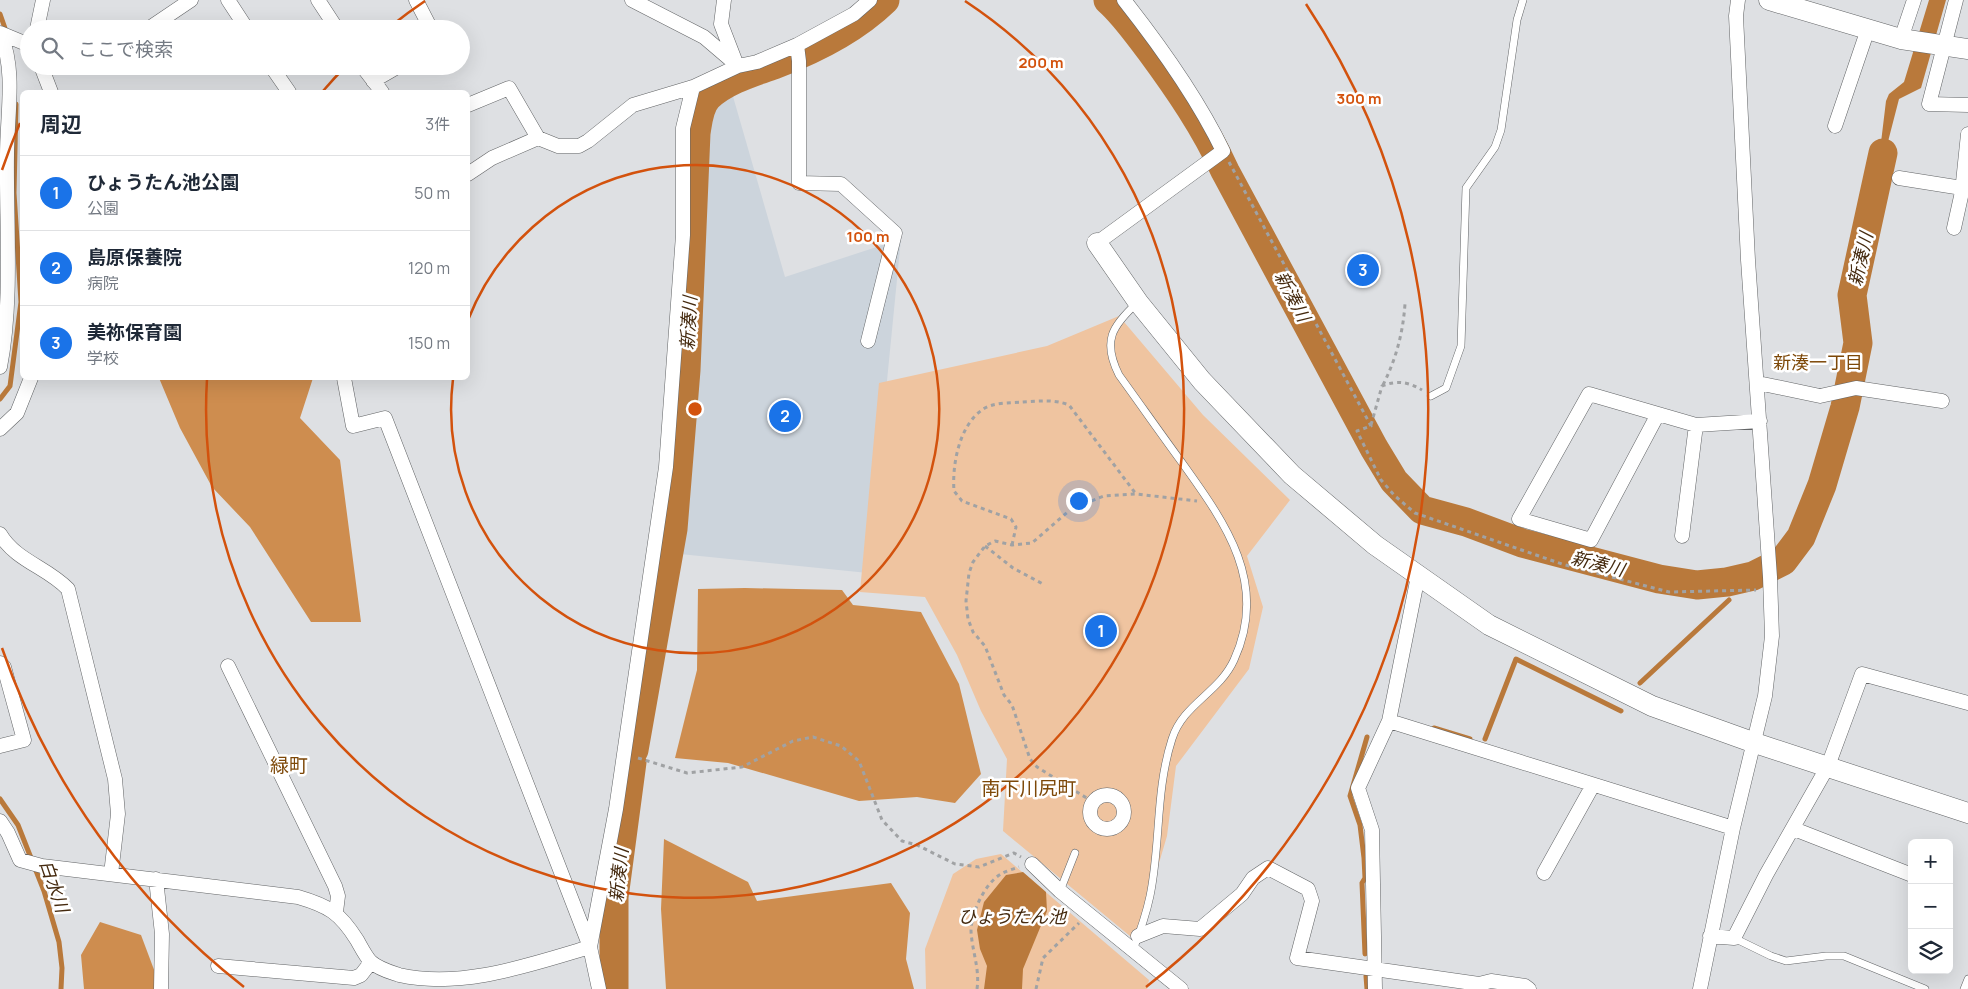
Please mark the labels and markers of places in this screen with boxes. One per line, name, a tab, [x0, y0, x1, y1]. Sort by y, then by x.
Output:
pin: 3	[1347, 251, 1379, 289]
pin: 2	[769, 397, 801, 435]
centre of rings	[686, 400, 704, 418]
pin: 1	[1085, 612, 1117, 650]

